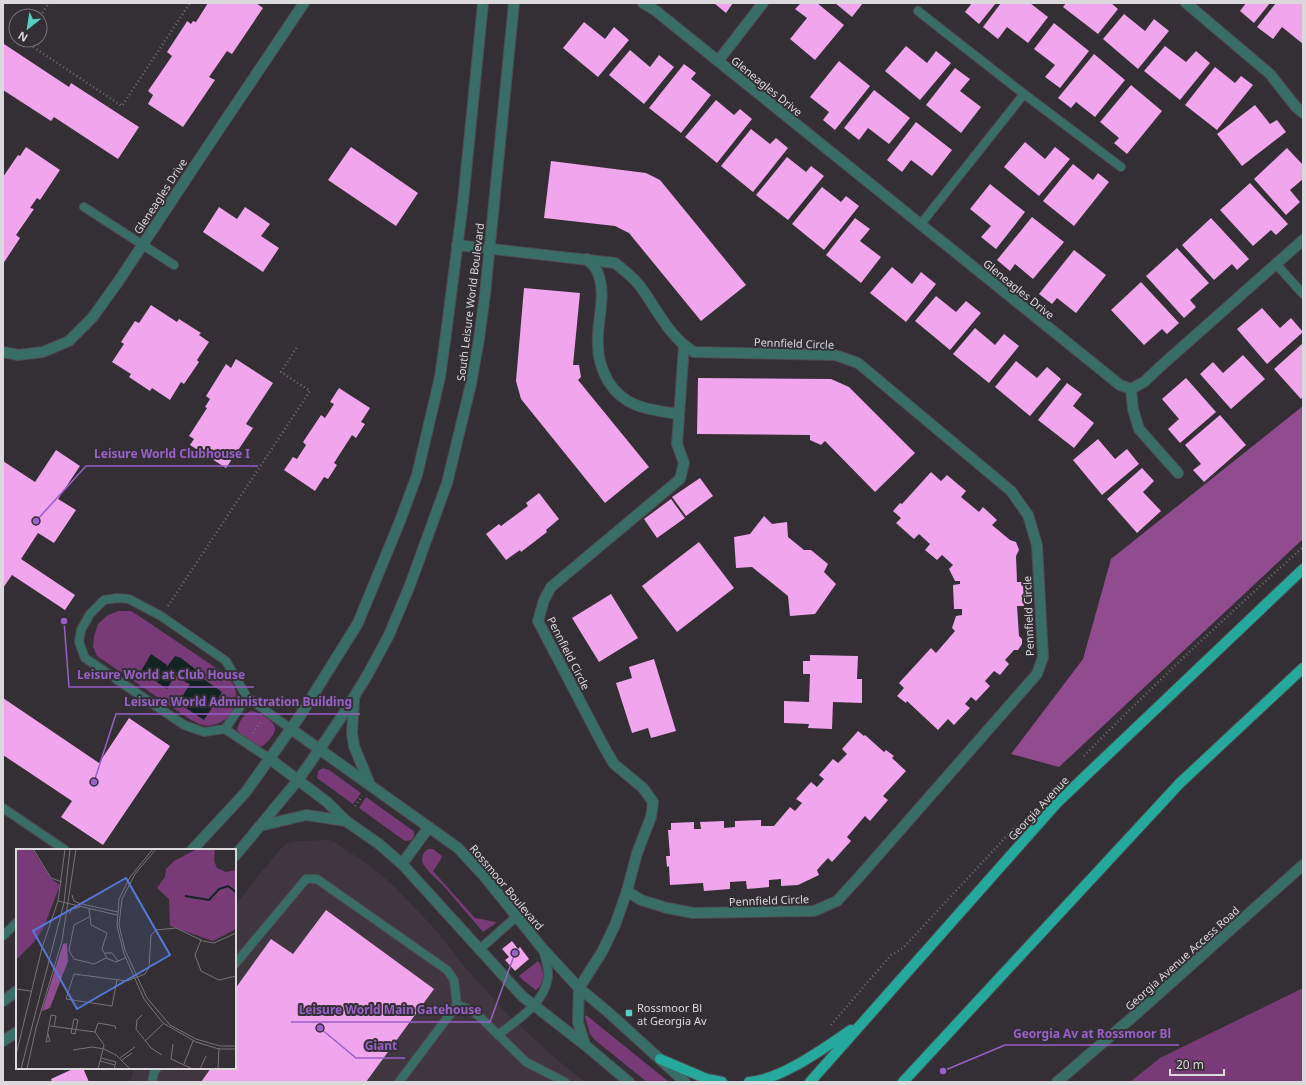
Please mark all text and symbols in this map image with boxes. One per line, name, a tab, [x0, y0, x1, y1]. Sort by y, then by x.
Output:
north arrow	[8, 8, 48, 48]
text: N	[15, 28, 30, 46]
street label: Gleneagles Drive	[728, 53, 806, 119]
street label: Gleneagles Drive	[130, 155, 190, 237]
street label: South Leisure World Boulevard	[453, 222, 487, 382]
street label: Gleneagles Drive	[980, 256, 1058, 322]
street label: Pennfield Circle	[754, 334, 834, 352]
callout: Leisure World Clubhouse I	[86, 442, 258, 466]
text: Leisure World Clubhouse I	[94, 445, 250, 462]
street label: Pennfield Circle	[1019, 576, 1037, 656]
street label: Pennfield Circle	[544, 614, 594, 692]
callout: Leisure World at Club House	[69, 663, 254, 687]
text: Leisure World at Club House	[77, 666, 245, 683]
callout: Leisure World Administration Building	[116, 690, 360, 714]
text: Leisure World Administration Building	[124, 693, 352, 710]
street label: Georgia Avenue	[1004, 773, 1072, 843]
street label: Rossmoor Boulevard	[467, 841, 547, 933]
inset map	[16, 849, 236, 1069]
street label: Pennfield Circle	[729, 891, 809, 909]
street label: Georgia Avenue Access Road	[1122, 903, 1242, 1013]
callout: Leisure World Main Gatehouse	[291, 998, 490, 1022]
place label: Rossmoor Bl at Georgia Av	[637, 1000, 707, 1028]
text: Leisure World Main Gatehouse	[299, 1001, 481, 1018]
marker: Rossmoor Bl at Georgia Av	[624, 1008, 634, 1018]
callout: Georgia Av at Rossmoor Bl	[1005, 1021, 1179, 1045]
text: Georgia Av at Rossmoor Bl	[1013, 1025, 1171, 1042]
callout: Giant	[356, 1034, 405, 1058]
text: Giant	[365, 1037, 397, 1054]
scale bar	[1170, 1051, 1224, 1077]
text: 20 m	[1176, 1056, 1204, 1073]

